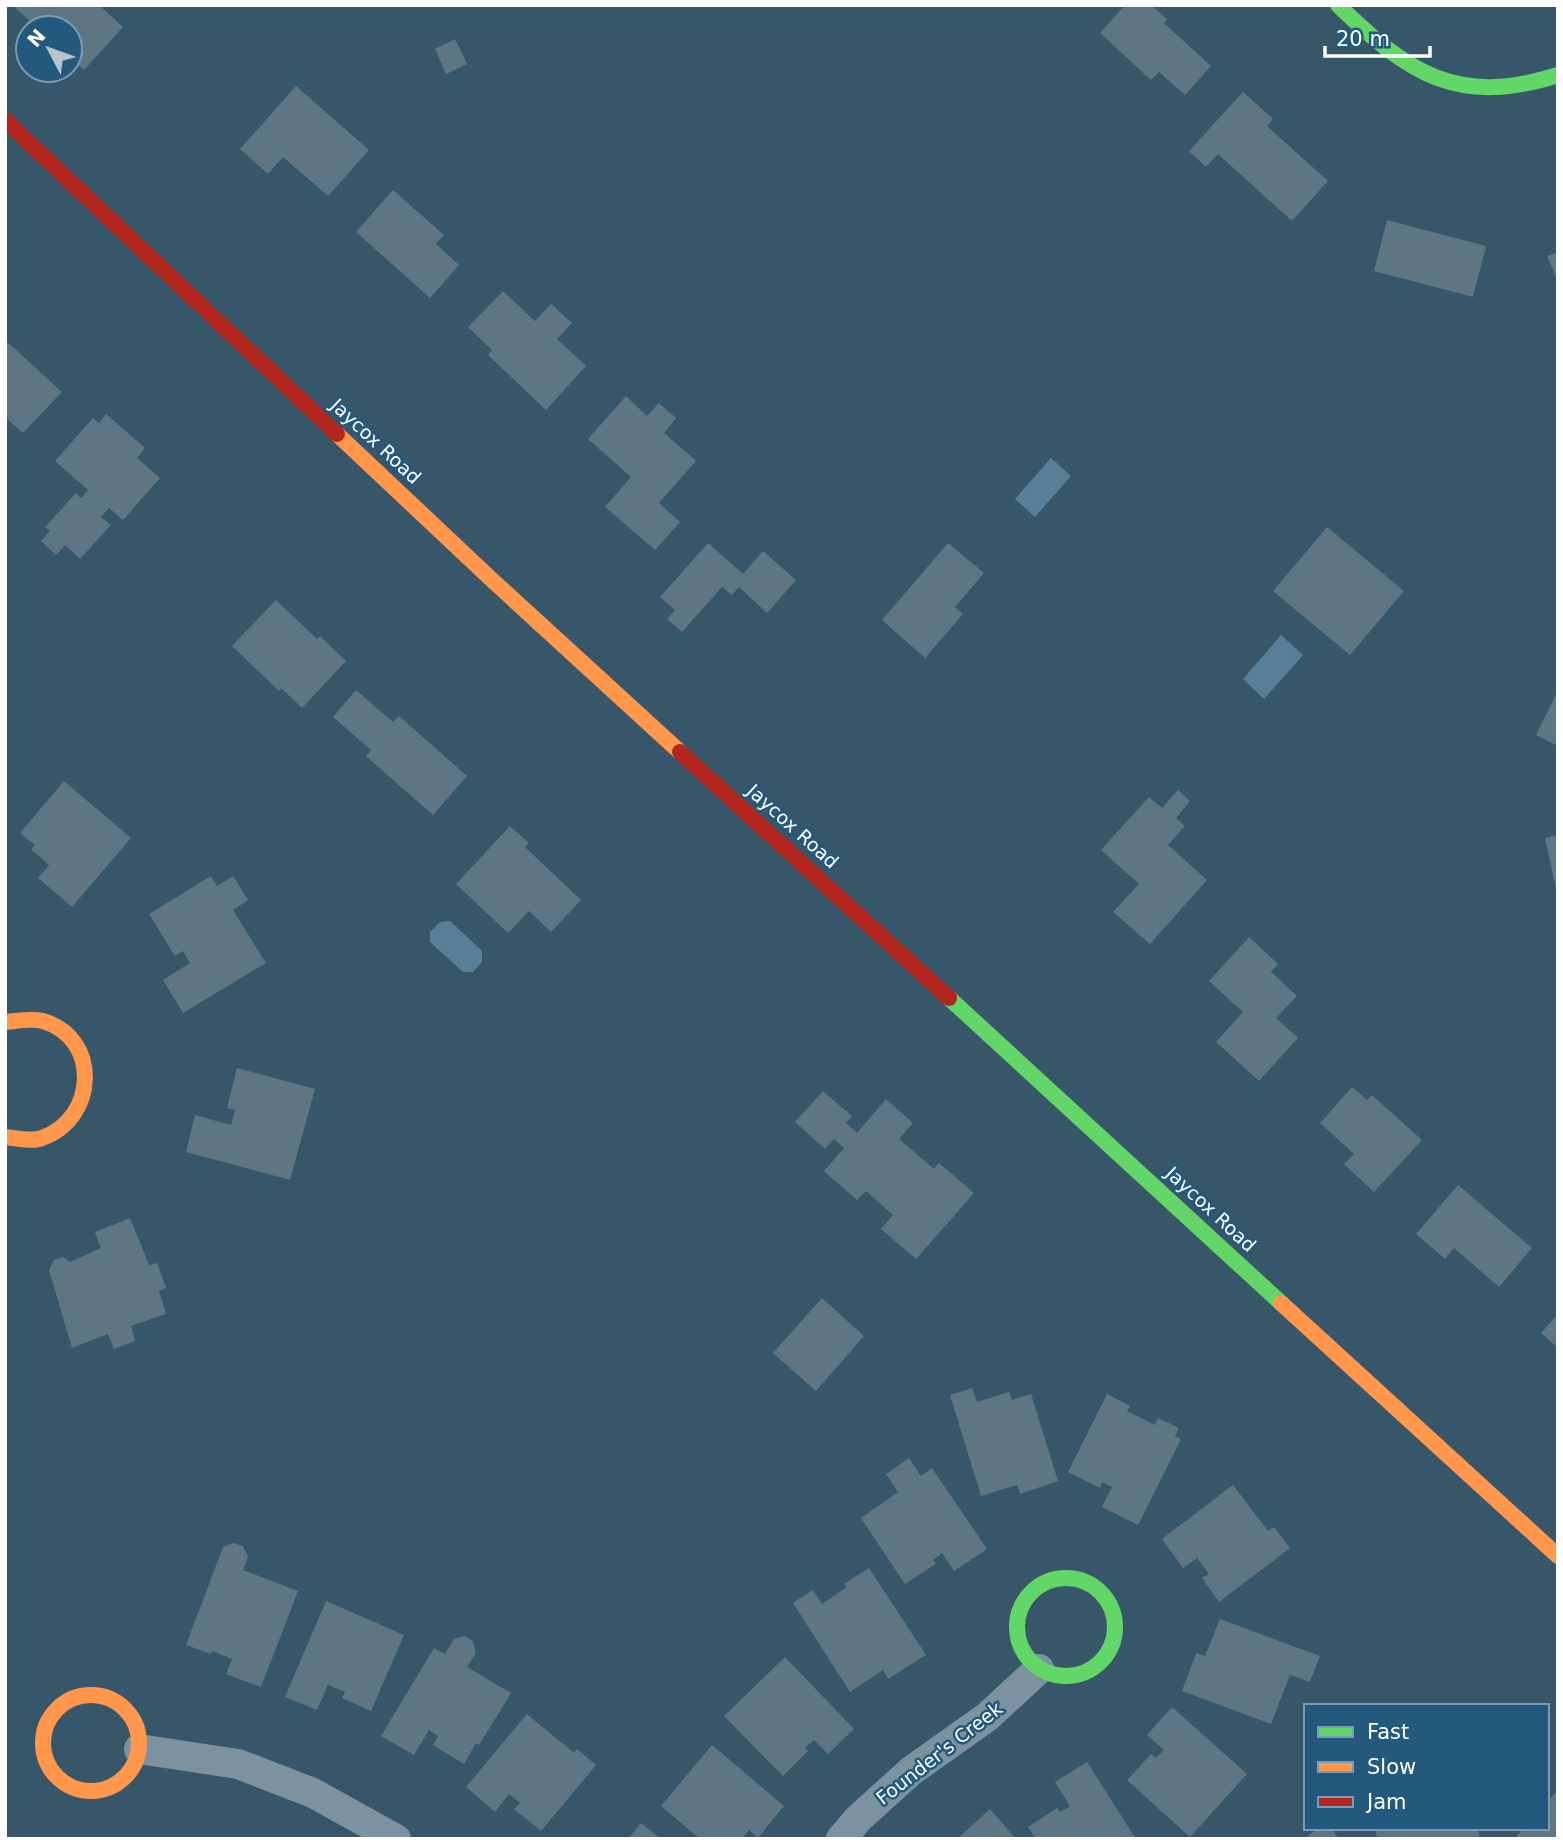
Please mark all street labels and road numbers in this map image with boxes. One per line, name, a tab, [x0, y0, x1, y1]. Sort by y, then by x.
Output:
street label: Jaycox Road	[326, 393, 426, 488]
street label: Jaycox Road	[742, 779, 843, 873]
street label: Jaycox Road	[1161, 1161, 1261, 1256]
street label: Founder's Creek	[872, 1697, 1006, 1809]

